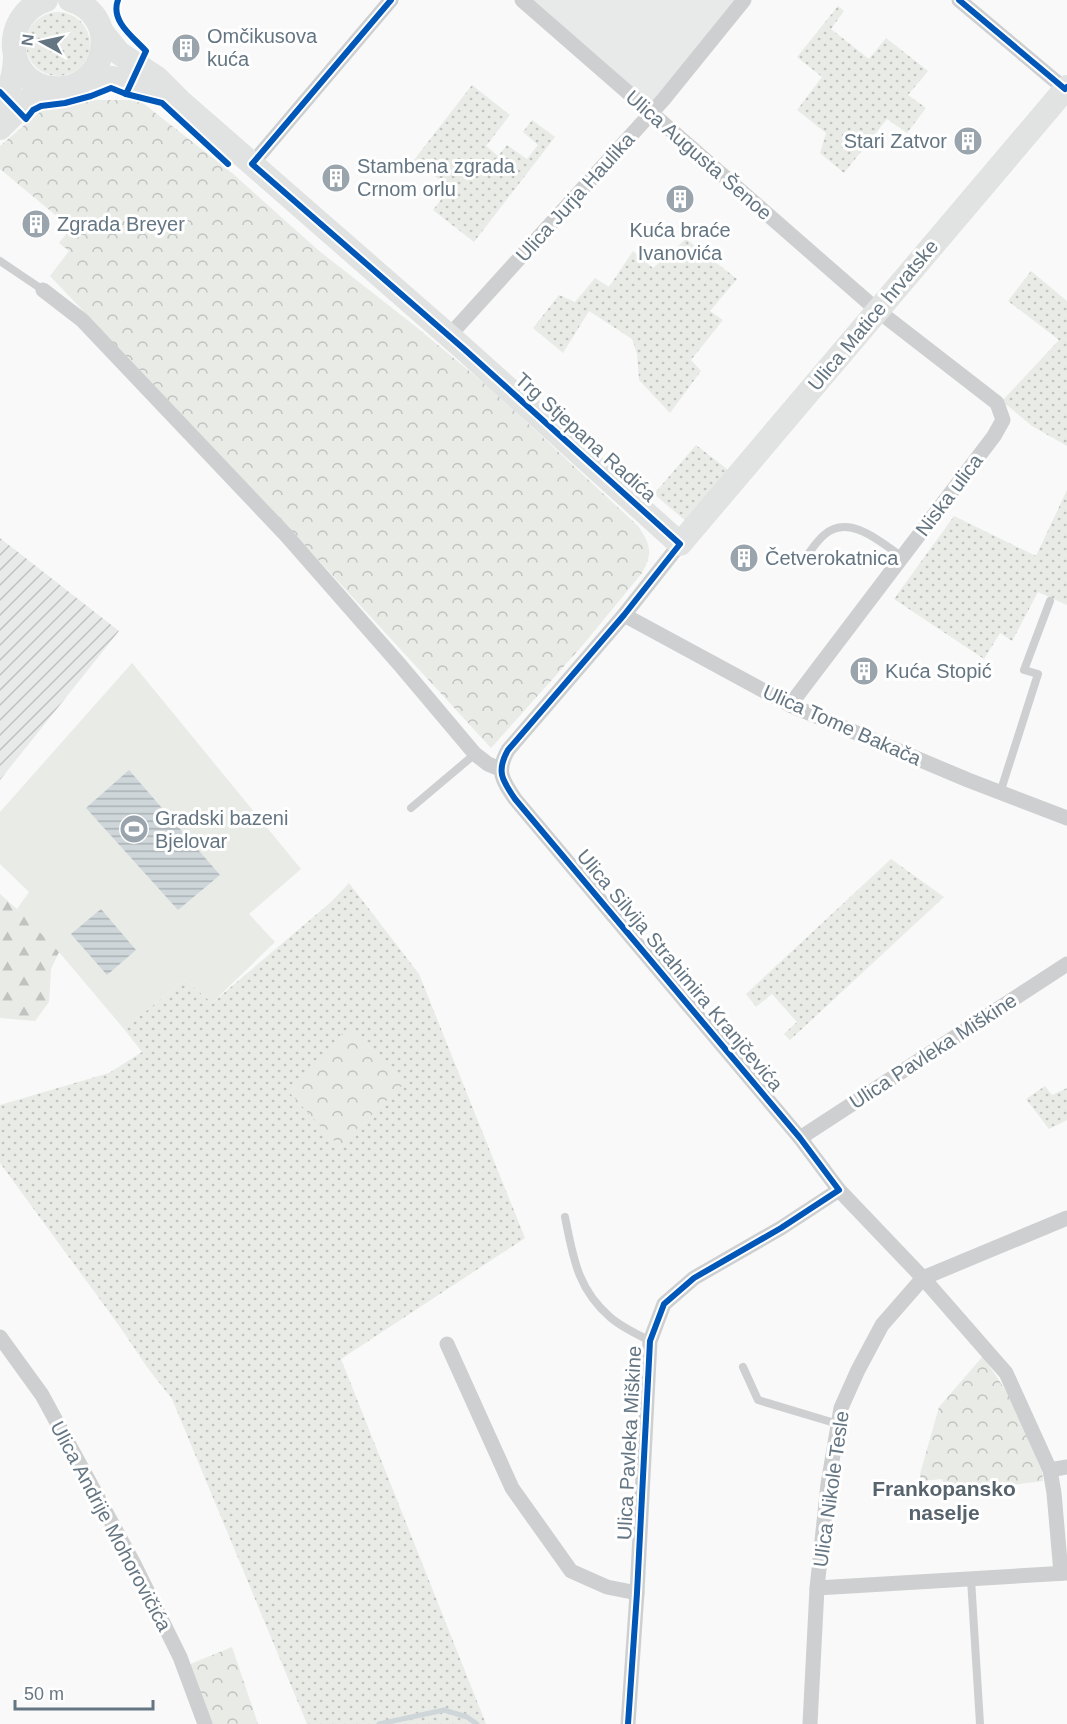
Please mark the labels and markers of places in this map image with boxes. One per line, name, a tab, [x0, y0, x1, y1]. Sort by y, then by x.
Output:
place label: Omčikusova kuća	[207, 25, 318, 70]
building icon: Omčikusova kuća	[170, 32, 202, 64]
building icon: Stari Zatvor	[952, 125, 984, 157]
place label: Stari Zatvor	[844, 130, 947, 152]
place label: Stambena zgrada Crnom orlu	[357, 155, 516, 200]
building icon: Stambena zgrada Crnom orlu	[320, 162, 352, 194]
building icon: Kuća braće Ivanovića	[664, 183, 696, 215]
building icon: Zgrada Breyer	[20, 208, 52, 240]
place label: Zgrada Breyer	[57, 213, 185, 235]
place label: Kuća braće Ivanovića	[629, 219, 731, 264]
building icon: Četverokatnica	[728, 542, 760, 574]
place label: Četverokatnica	[765, 547, 899, 569]
building icon: Kuća Stopić	[848, 655, 880, 687]
place label: Kuća Stopić	[885, 660, 992, 682]
place label: Gradski bazeni Bjelovar	[155, 807, 288, 852]
sports icon: Gradski bazeni Bjelovar	[118, 813, 150, 845]

